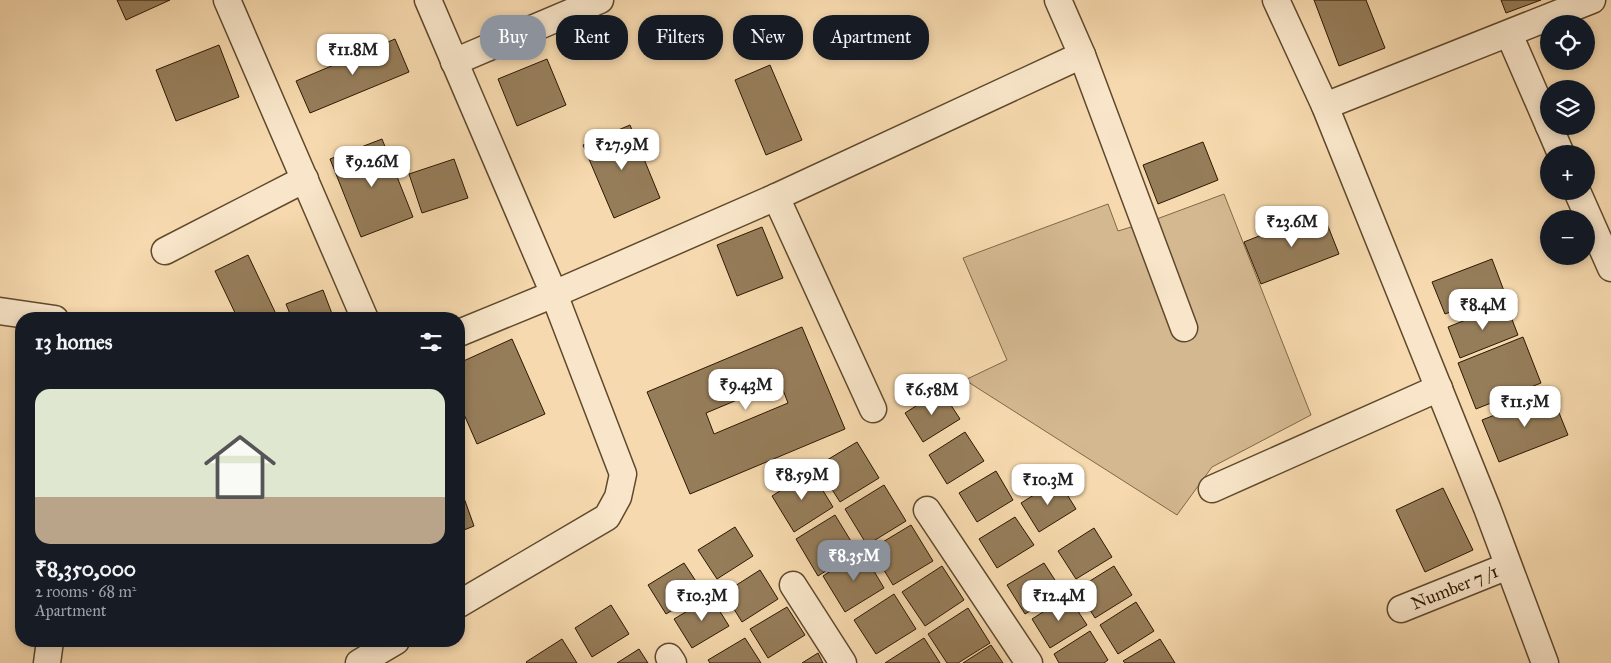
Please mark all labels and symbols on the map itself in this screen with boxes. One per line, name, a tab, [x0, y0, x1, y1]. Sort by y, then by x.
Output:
pin: ₹11.8M	[312, 34, 394, 76]
pin: ₹27.9M	[581, 128, 663, 171]
pin: ₹9.26M	[331, 146, 413, 188]
pin: ₹23.6M	[1251, 206, 1333, 248]
pin: ₹8.4M	[1448, 288, 1518, 331]
pin: ₹9.43M	[705, 368, 787, 411]
pin: ₹6.58M	[891, 374, 973, 416]
pin: ₹11.5M	[1484, 386, 1566, 428]
pin: ₹8.59M	[761, 458, 843, 501]
pin: ₹10.3M	[1007, 464, 1089, 506]
pin: ₹8.35M	[813, 540, 895, 582]
street label: Number 7 /1	[1408, 560, 1502, 615]
pin: ₹10.3M	[661, 580, 743, 622]
pin: ₹12.4M	[1018, 580, 1100, 622]

